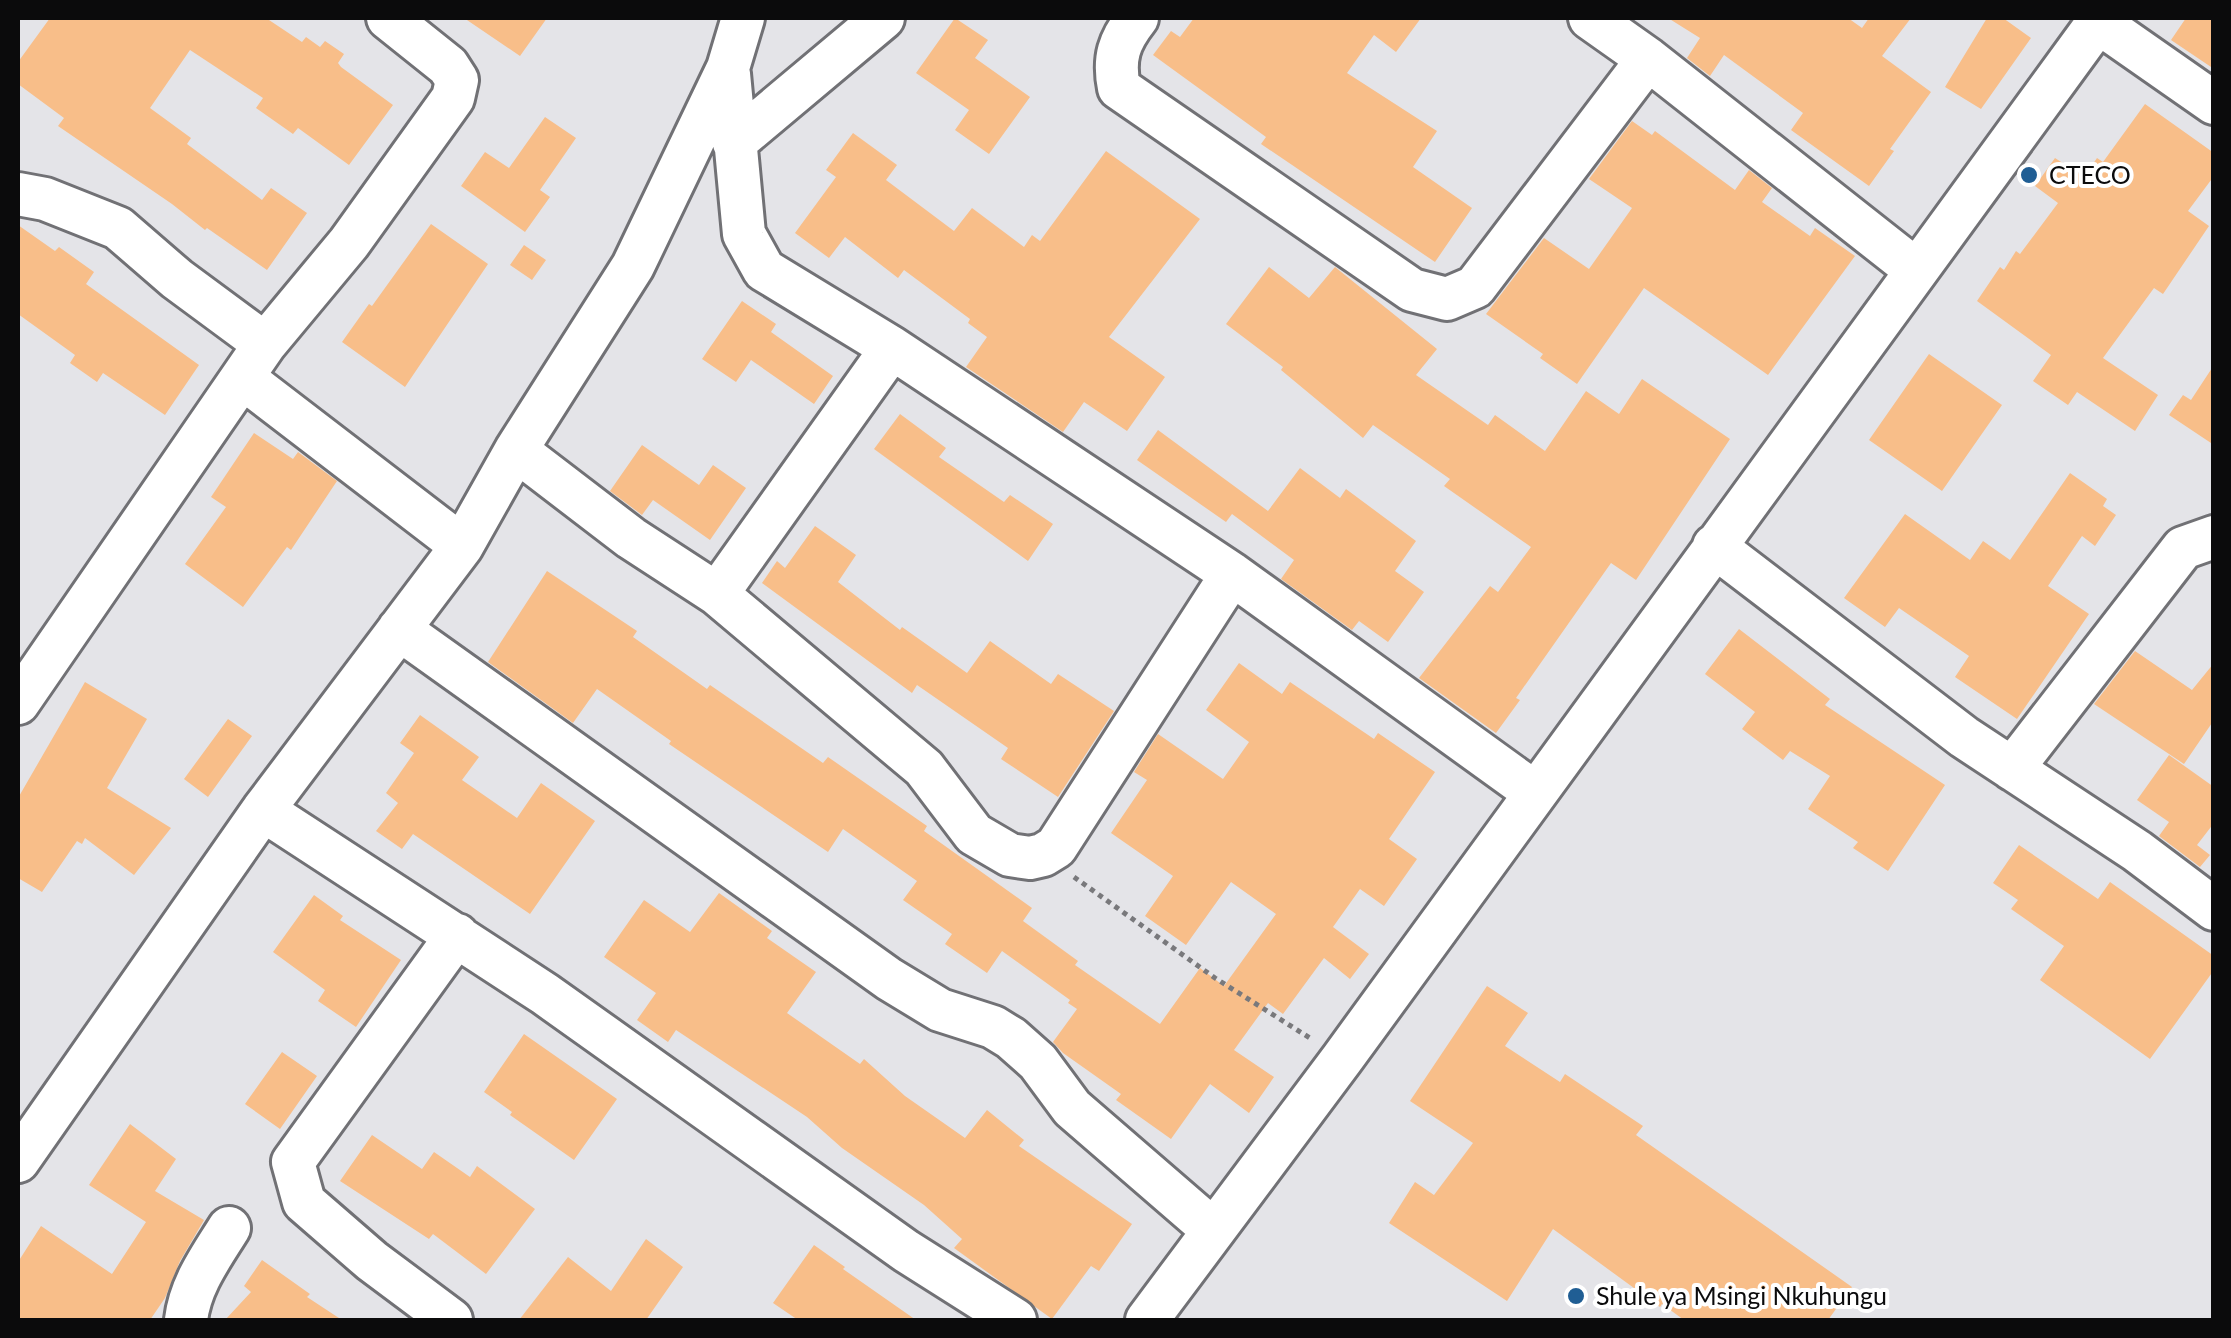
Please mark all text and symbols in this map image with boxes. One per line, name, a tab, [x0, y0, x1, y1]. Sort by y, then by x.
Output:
place label: CTECO	[2049, 159, 2131, 189]
marker: CTECO	[2018, 164, 2040, 186]
place label: Shule ya Msingi Nkuhungu	[1596, 1280, 1887, 1310]
marker: Shule ya Msingi Nkuhungu	[1565, 1285, 1587, 1307]

